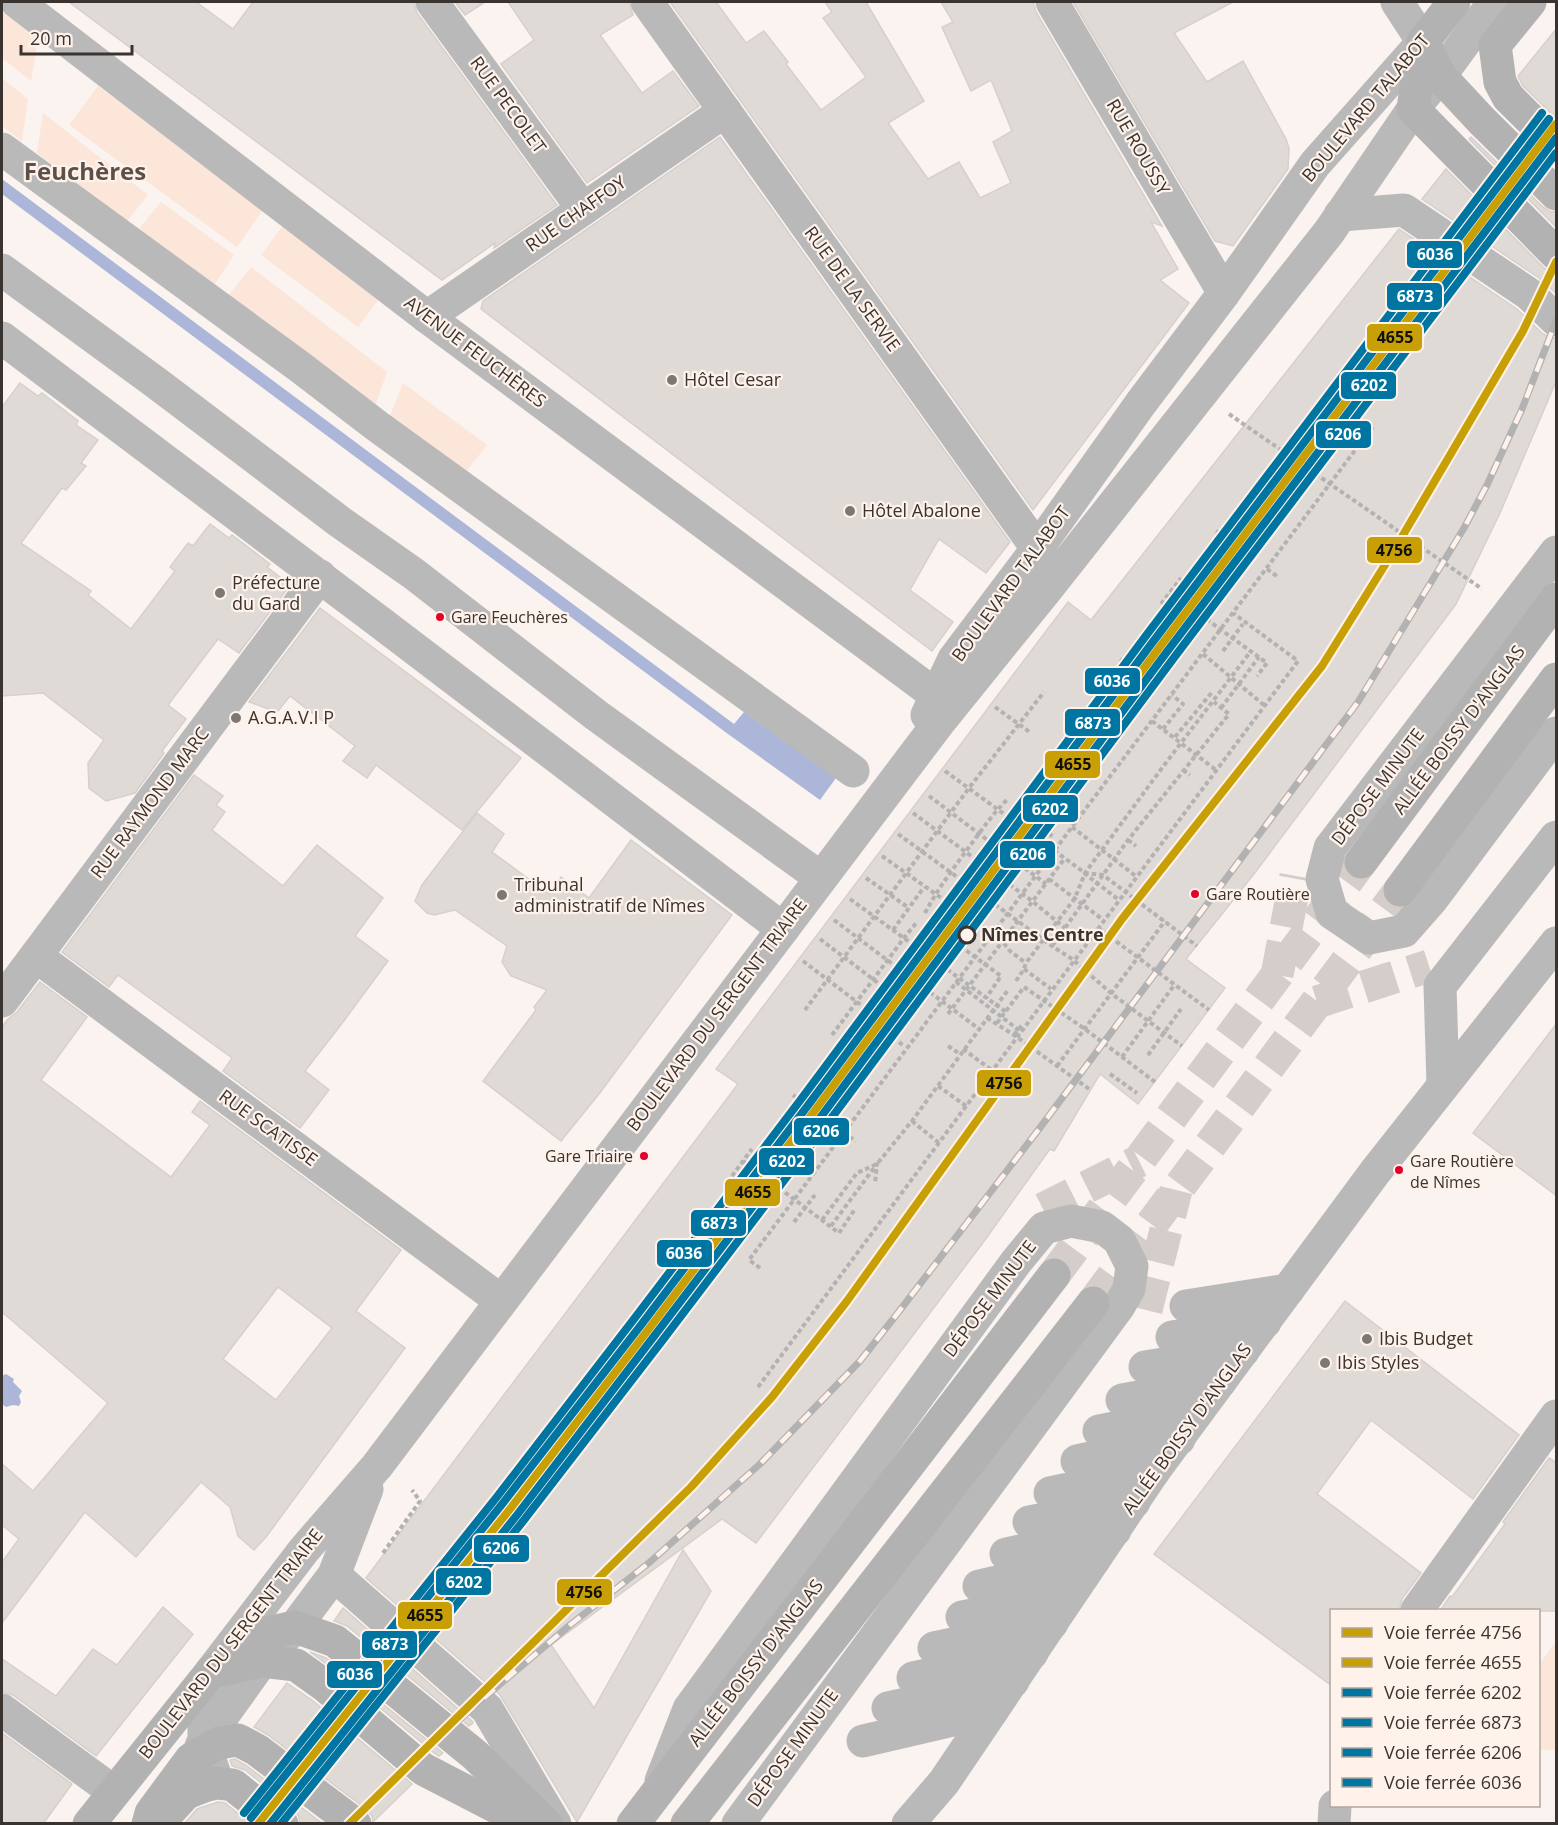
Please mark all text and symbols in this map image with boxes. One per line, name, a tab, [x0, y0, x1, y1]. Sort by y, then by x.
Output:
scale bar	[21, 18, 132, 56]
text: 20 m	[30, 26, 72, 50]
street label: BOULEVARD TALABOT	[1296, 28, 1434, 187]
street label: RUE PECOLET	[465, 51, 552, 158]
street label: RUE ROUSSY	[1102, 94, 1176, 200]
district label: Feuchères	[24, 154, 146, 187]
street label: RUE CHAFFOY	[520, 169, 631, 257]
street label: RUE DE LA SERVIE	[799, 221, 906, 356]
line badge: 6036	[1406, 240, 1463, 269]
text: 6036	[1417, 243, 1453, 265]
line badge: 6873	[1386, 282, 1443, 311]
text: 6873	[1397, 285, 1433, 307]
street label: AVENUE FEUCHÈRES	[400, 290, 551, 412]
line badge: 4655	[1366, 323, 1423, 352]
text: 4655	[1377, 326, 1413, 348]
place label: Hôtel Cesar	[684, 367, 782, 391]
line badge: 6202	[1340, 371, 1397, 400]
marker: Hôtel Cesar	[665, 373, 679, 387]
text: 6202	[1351, 374, 1387, 396]
line badge: 6206	[1315, 420, 1372, 449]
text: 6206	[1325, 423, 1361, 445]
place label: Hôtel Abalone	[862, 498, 981, 522]
street label: BOULEVARD TALABOT	[946, 501, 1075, 666]
marker: Hôtel Abalone	[843, 504, 857, 518]
line badge: 4756	[1366, 536, 1423, 564]
text: 4756	[1376, 539, 1412, 561]
place label: Préfecture du Gard	[232, 570, 320, 615]
marker: Préfecture du Gard	[213, 586, 227, 600]
place label: Gare Feuchères	[451, 606, 568, 628]
marker: Gare Feuchères	[434, 611, 446, 623]
street label: ALLÉE BOISSY D'ANGLAS	[1387, 640, 1530, 819]
line badge: 6036	[1084, 667, 1141, 695]
text: 6036	[1094, 670, 1130, 692]
place label: A.G.A.V.I P	[248, 705, 334, 729]
line badge: 6873	[1064, 708, 1121, 737]
marker: A.G.A.V.I P	[229, 711, 243, 725]
text: 6873	[1075, 712, 1111, 734]
street label: RUE RAYMOND MARC	[85, 722, 214, 883]
street label: DÉPOSE MINUTE	[1325, 723, 1429, 850]
line badge: 4655	[1044, 750, 1101, 779]
text: 4655	[1055, 753, 1091, 775]
line badge: 6202	[1022, 794, 1079, 823]
text: 6202	[1032, 798, 1068, 820]
line badge: 6206	[999, 840, 1056, 869]
text: 6206	[1010, 843, 1046, 865]
place label: Tribunal administratif de Nîmes	[514, 872, 705, 917]
place label: Gare Routière	[1206, 883, 1310, 905]
marker: Tribunal administratif de Nîmes	[495, 888, 509, 902]
marker: Gare Routière	[1189, 888, 1201, 900]
street label: BOULEVARD DU SERGENT TRIAIRE	[621, 893, 812, 1136]
place label: Nîmes Centre	[981, 922, 1104, 946]
marker: Nîmes Centre	[958, 926, 976, 944]
line badge: 4756	[976, 1069, 1032, 1097]
text: 4756	[986, 1072, 1022, 1094]
street label: RUE SCATISSE	[215, 1083, 323, 1171]
line badge: 6206	[793, 1117, 850, 1146]
text: 6206	[803, 1120, 839, 1142]
place label: Gare Triaire	[545, 1145, 633, 1167]
line badge: 6202	[758, 1147, 815, 1176]
marker: Gare Triaire	[638, 1150, 650, 1162]
text: 6202	[769, 1150, 805, 1172]
place label: Gare Routière de Nîmes	[1410, 1150, 1514, 1193]
marker: Gare Routière de Nîmes	[1393, 1164, 1405, 1176]
line badge: 4655	[724, 1178, 781, 1207]
text: 4655	[735, 1181, 771, 1203]
line badge: 6873	[690, 1209, 747, 1237]
text: 6873	[701, 1212, 737, 1234]
street label: DÉPOSE MINUTE	[937, 1235, 1041, 1362]
line badge: 6036	[656, 1239, 713, 1268]
text: 6036	[666, 1242, 702, 1264]
place label: Ibis Budget	[1379, 1326, 1473, 1350]
marker: Ibis Budget	[1360, 1332, 1374, 1346]
street label: ALLÉE BOISSY D'ANGLAS	[1116, 1338, 1256, 1519]
place label: Ibis Styles	[1337, 1350, 1419, 1374]
marker: Ibis Styles	[1318, 1356, 1332, 1370]
street label: BOULEVARD DU SERGENT TRIAIRE	[133, 1523, 328, 1763]
line badge: 6206	[473, 1534, 530, 1563]
text: 6206	[483, 1537, 519, 1559]
line badge: 6202	[435, 1567, 492, 1596]
text: 6202	[446, 1571, 482, 1593]
street label: ALLÉE BOISSY D'ANGLAS	[682, 1574, 828, 1751]
line badge: 4756	[556, 1578, 613, 1606]
text: 4756	[566, 1581, 602, 1603]
line badge: 4655	[397, 1601, 453, 1630]
text: 4655	[407, 1604, 443, 1626]
legend	[1330, 1609, 1540, 1807]
text: Voie ferrée 4756	[1384, 1620, 1522, 1644]
line badge: 6873	[361, 1630, 418, 1659]
text: 6873	[372, 1633, 408, 1655]
text: Voie ferrée 4655	[1384, 1650, 1522, 1674]
line badge: 6036	[326, 1660, 383, 1689]
text: 6036	[337, 1663, 373, 1685]
text: Voie ferrée 6202	[1384, 1680, 1522, 1704]
street label: DÉPOSE MINUTE	[741, 1684, 843, 1811]
text: Voie ferrée 6873	[1384, 1710, 1522, 1734]
text: Voie ferrée 6206	[1384, 1740, 1522, 1764]
text: Voie ferrée 6036	[1384, 1770, 1522, 1794]

